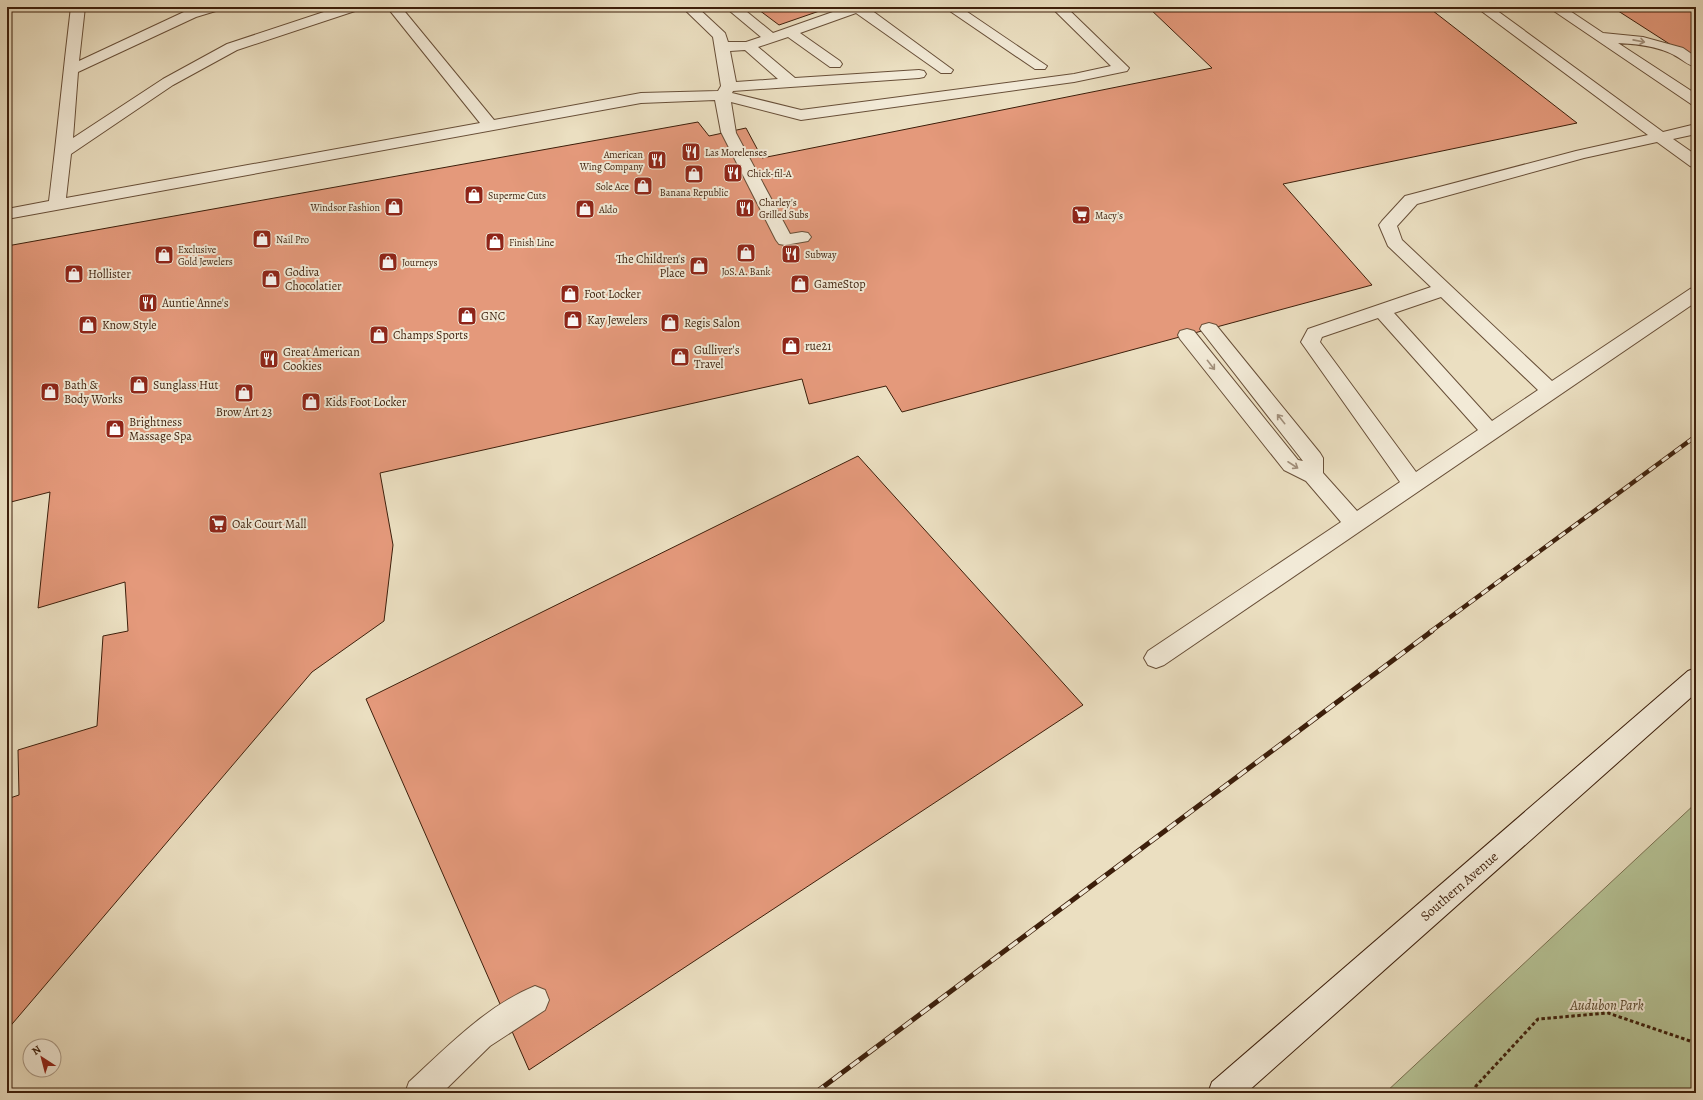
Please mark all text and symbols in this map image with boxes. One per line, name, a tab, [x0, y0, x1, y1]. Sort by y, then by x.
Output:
one-way arrow	[1632, 37, 1645, 45]
restaurant icon: Las Morelenses	[680, 141, 702, 163]
place label: Las Morelenses	[705, 146, 767, 159]
place label: American Wing Company	[579, 148, 644, 174]
restaurant icon: American Wing Company	[646, 149, 668, 171]
restaurant icon: Chick-fil-A	[722, 162, 744, 184]
shop icon: Banana Republic	[683, 163, 705, 185]
place label: Chick-fil-A	[747, 167, 792, 180]
shop icon: Sole Ace	[632, 175, 654, 197]
place label: Sole Ace	[596, 180, 630, 193]
shop icon: Superme Cuts	[463, 184, 485, 206]
place label: Banana Republic	[660, 186, 728, 200]
place label: Superme Cuts	[488, 189, 546, 203]
shop icon: Windsor Fashion	[383, 196, 405, 218]
place label: Charley's Grilled Subs	[759, 196, 809, 221]
restaurant icon: Charley's Grilled Subs	[734, 197, 756, 219]
shop icon: Aldo	[574, 198, 596, 220]
place label: Windsor Fashion	[310, 201, 381, 214]
place label: Aldo	[598, 203, 617, 216]
supermarket icon: Macy's	[1070, 204, 1092, 226]
place label: Macy's	[1095, 209, 1123, 222]
shop icon: Nail Pro	[251, 228, 273, 250]
shop icon: Finish Line	[484, 231, 506, 253]
place label: Nail Pro	[276, 233, 309, 246]
place label: Finish Line	[509, 236, 555, 249]
shop icon: JoS. A. Bank	[735, 242, 757, 264]
place label: Exclusive Gold Jewelers	[178, 243, 233, 268]
restaurant icon: Subway	[780, 243, 802, 265]
shop icon: Exclusive Gold Jewelers	[153, 244, 175, 266]
place label: Subway	[805, 248, 837, 261]
shop icon: Journeys	[377, 251, 399, 273]
place label: The Children's Place	[616, 251, 685, 281]
shop icon: The Children's Place	[688, 255, 710, 277]
place label: Journeys	[402, 256, 438, 269]
shop icon: Hollister	[63, 263, 85, 285]
place label: Godiva Chocolatier	[285, 264, 342, 294]
place label: JoS. A. Bank	[721, 265, 771, 278]
place label: Hollister	[88, 266, 131, 282]
shop icon: Godiva Chocolatier	[260, 268, 282, 290]
shop icon: GameStop	[789, 273, 811, 295]
place label: GameStop	[814, 276, 865, 292]
shop icon: Foot Locker	[559, 283, 581, 305]
place label: Foot Locker	[584, 286, 641, 302]
restaurant icon: Auntie Anne's	[137, 292, 159, 314]
place label: Auntie Anne's	[161, 295, 229, 311]
shop icon: GNC	[456, 305, 478, 327]
place label: GNC	[481, 308, 505, 324]
shop icon: Kay Jewelers	[562, 309, 584, 331]
place label: Kay Jewelers	[587, 312, 648, 328]
shop icon: Regis Salon	[659, 312, 681, 334]
shop icon: Know Style	[77, 314, 99, 336]
place label: Regis Salon	[684, 315, 740, 331]
place label: Know Style	[102, 317, 157, 333]
shop icon: Champs Sports	[368, 324, 390, 346]
place label: Champs Sports	[393, 327, 468, 343]
shop icon: rue21	[780, 335, 802, 357]
place label: rue21	[805, 338, 831, 354]
place label: Gulliver's Travel	[694, 342, 740, 372]
place label: Great American Cookies	[283, 344, 360, 374]
shop icon: Gulliver's Travel	[669, 346, 691, 368]
restaurant icon: Great American Cookies	[258, 348, 280, 370]
one-way arrow	[1207, 360, 1215, 371]
shop icon: Sunglass Hut	[128, 374, 150, 396]
place label: Bath & Body Works	[64, 377, 123, 407]
place label: Sunglass Hut	[153, 377, 219, 393]
shop icon: Bath & Body Works	[39, 381, 61, 403]
shop icon: Brow Art 23	[233, 382, 255, 404]
shop icon: Kids Foot Locker	[300, 391, 322, 413]
place label: Kids Foot Locker	[325, 394, 407, 410]
place label: Brow Art 23	[216, 404, 272, 420]
one-way arrow	[1277, 413, 1286, 424]
place label: Brightness Massage Spa	[129, 414, 192, 444]
shop icon: Brightness Massage Spa	[104, 418, 126, 440]
one-way arrow	[1288, 461, 1299, 469]
supermarket icon: Oak Court Mall	[207, 513, 229, 535]
place label: Oak Court Mall	[232, 516, 306, 532]
street label: Southern Avenue	[1416, 847, 1502, 926]
park label: Audubon Park	[1569, 996, 1644, 1015]
north arrow	[22, 1038, 62, 1078]
text: N	[29, 1042, 44, 1059]

